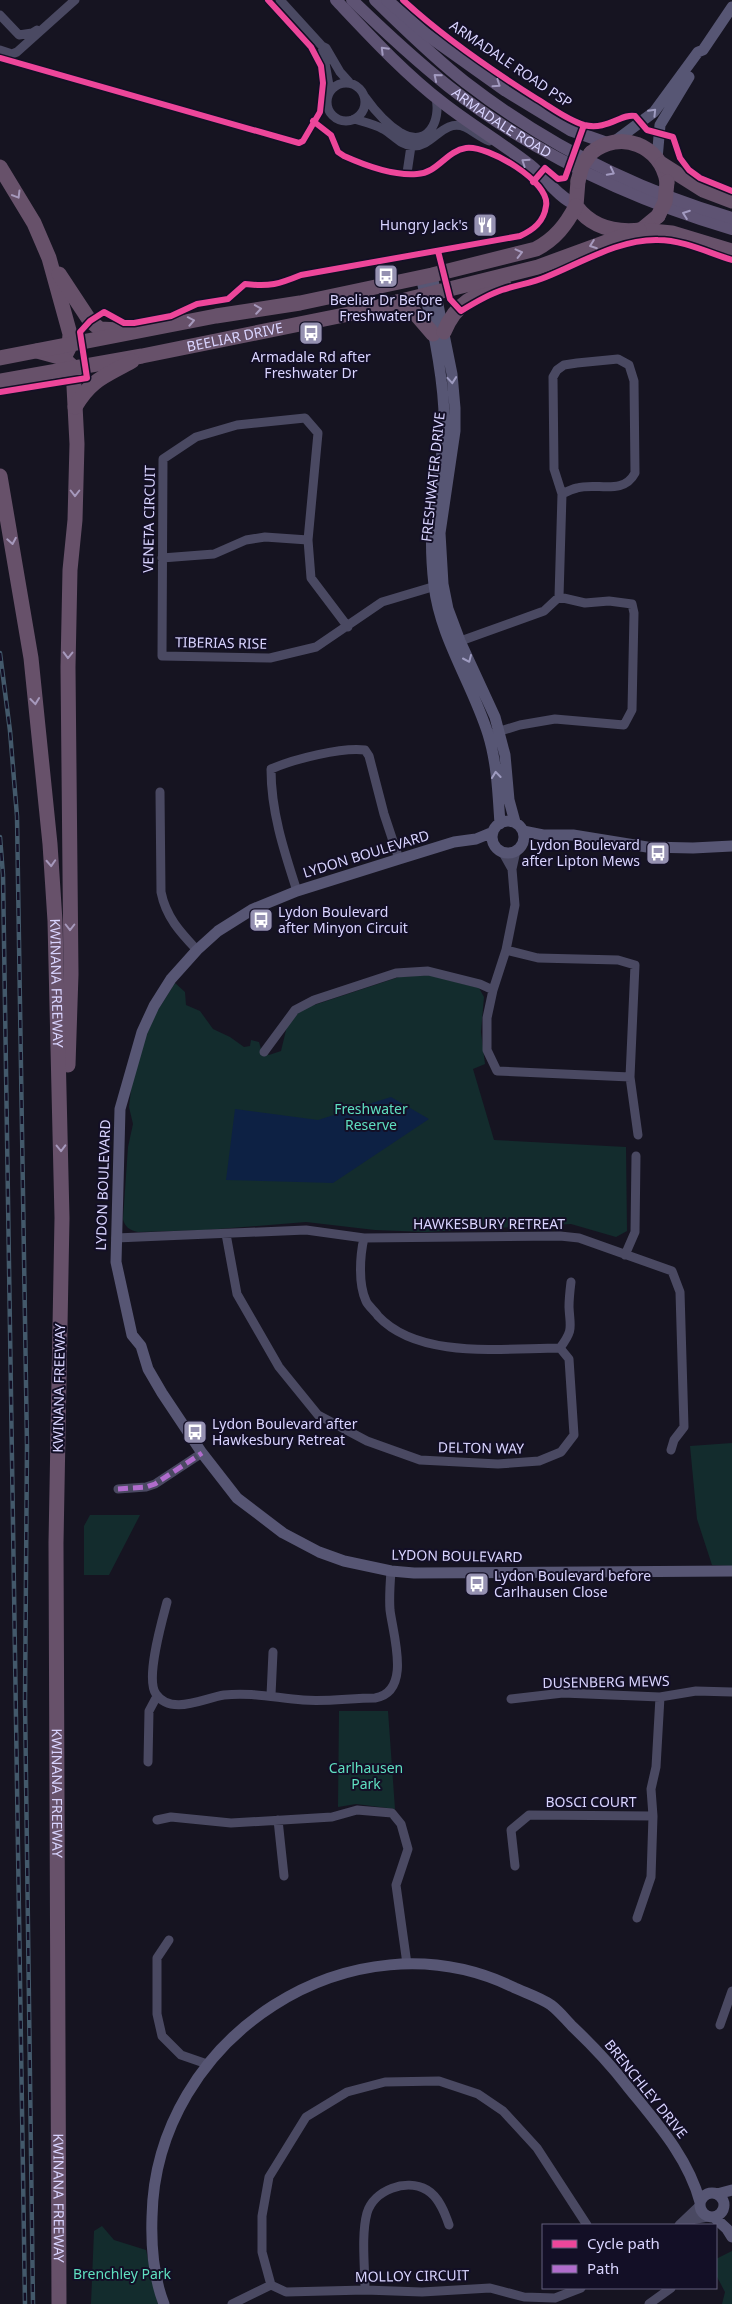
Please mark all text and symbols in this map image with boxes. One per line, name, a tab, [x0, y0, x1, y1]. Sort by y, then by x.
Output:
street label: ARMADALE ROAD PSP	[446, 16, 576, 112]
one-way arrow	[381, 47, 390, 56]
one-way arrow	[434, 74, 443, 83]
one-way arrow	[491, 78, 500, 87]
street label: ARMADALE ROAD	[448, 83, 555, 162]
one-way arrow	[647, 109, 656, 118]
one-way arrow	[521, 159, 531, 168]
one-way arrow	[606, 165, 615, 176]
one-way arrow	[11, 189, 21, 198]
one-way arrow	[682, 210, 690, 220]
restaurant icon: Hungry Jack's	[472, 212, 498, 238]
place label: Hungry Jack's	[380, 215, 468, 234]
one-way arrow	[589, 239, 598, 249]
one-way arrow	[514, 248, 523, 259]
bus stop icon: Beeliar Dr Before Freshwater Dr	[373, 263, 399, 289]
place label: Beeliar Dr Before Freshwater Dr	[330, 290, 442, 325]
one-way arrow	[254, 305, 262, 315]
one-way arrow	[186, 316, 195, 327]
street label: BEELIAR DRIVE	[185, 318, 285, 356]
bus stop icon: Armadale Rd after Freshwater Dr	[298, 320, 324, 346]
place label: Armadale Rd after Freshwater Dr	[251, 347, 371, 382]
one-way arrow	[447, 376, 458, 384]
street label: FRESHWATER DRIVE	[416, 411, 449, 543]
street label: VENETA CIRCUIT	[138, 465, 159, 573]
one-way arrow	[70, 489, 80, 497]
one-way arrow	[6, 536, 17, 545]
street label: TIBERIAS RISE	[175, 632, 267, 653]
one-way arrow	[63, 651, 73, 659]
one-way arrow	[462, 654, 472, 663]
one-way arrow	[29, 698, 40, 706]
one-way arrow	[491, 771, 502, 779]
street label: LYDON BOULEVARD	[300, 825, 431, 882]
place label: Lydon Boulevard after Lipton Mews	[522, 835, 640, 870]
bus stop icon: Lydon Boulevard after Lipton Mews	[645, 840, 671, 866]
one-way arrow	[46, 859, 57, 867]
place label: Lydon Boulevard after Minyon Circuit	[278, 902, 408, 937]
bus stop icon: Lydon Boulevard after Minyon Circuit	[248, 907, 274, 933]
street label: KWINANA FREEWAY	[46, 918, 68, 1048]
one-way arrow	[65, 923, 76, 931]
park label: Freshwater Reserve	[334, 1099, 408, 1134]
street label: LYDON BOULEVARD	[91, 1119, 114, 1251]
one-way arrow	[56, 1144, 66, 1152]
street label: HAWKESBURY RETREAT	[413, 1214, 565, 1233]
street label: KWINANA FREEWAY	[48, 1323, 69, 1453]
place label: Lydon Boulevard after Hawkesbury Retreat	[212, 1414, 358, 1449]
bus stop icon: Lydon Boulevard after Hawkesbury Retreat	[182, 1419, 208, 1445]
street label: DELTON WAY	[438, 1437, 524, 1458]
street label: LYDON BOULEVARD	[391, 1545, 523, 1566]
place label: Lydon Boulevard before Carlhausen Close	[494, 1566, 651, 1601]
bus stop icon: Lydon Boulevard before Carlhausen Close	[464, 1571, 490, 1597]
street label: DUSENBERG MEWS	[542, 1671, 670, 1692]
street label: KWINANA FREEWAY	[48, 1728, 67, 1858]
park label: Carlhausen Park	[329, 1758, 403, 1793]
street label: BOSCI COURT	[545, 1792, 637, 1811]
street label: BRENCHLEY DRIVE	[601, 2035, 692, 2142]
street label: KWINANA FREEWAY	[49, 2133, 69, 2263]
legend	[542, 2224, 717, 2289]
text: Cycle path	[587, 2233, 660, 2253]
text: Path	[587, 2258, 619, 2278]
park label: Brenchley Park	[73, 2264, 172, 2283]
street label: MOLLOY CIRCUIT	[355, 2265, 470, 2286]

